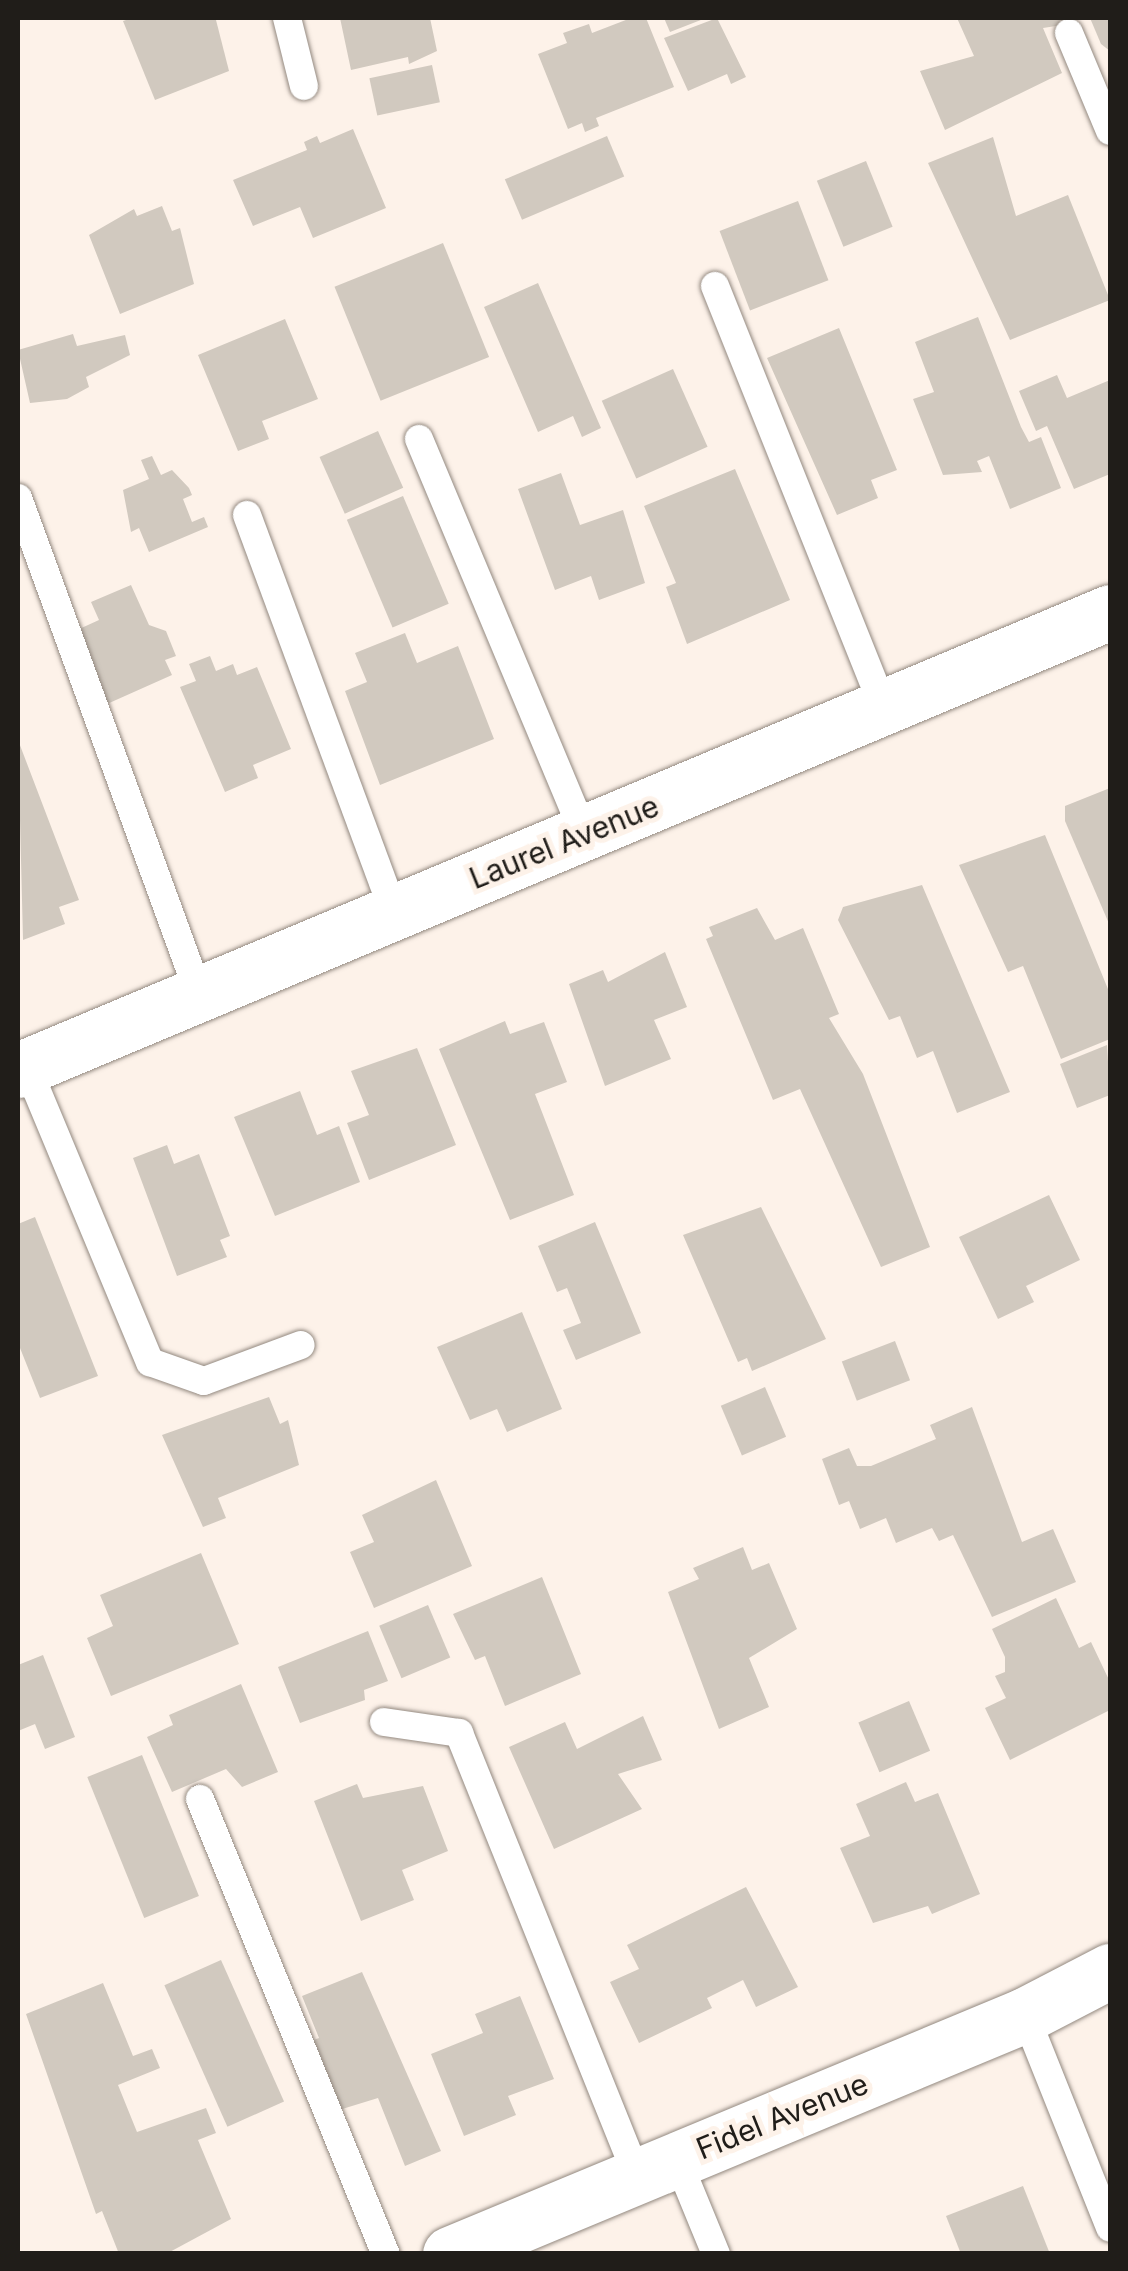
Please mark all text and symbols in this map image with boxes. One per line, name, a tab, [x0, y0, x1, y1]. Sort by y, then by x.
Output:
street label: Laurel Avenue	[464, 788, 664, 896]
street label: Fidel Avenue	[691, 2065, 873, 2167]

